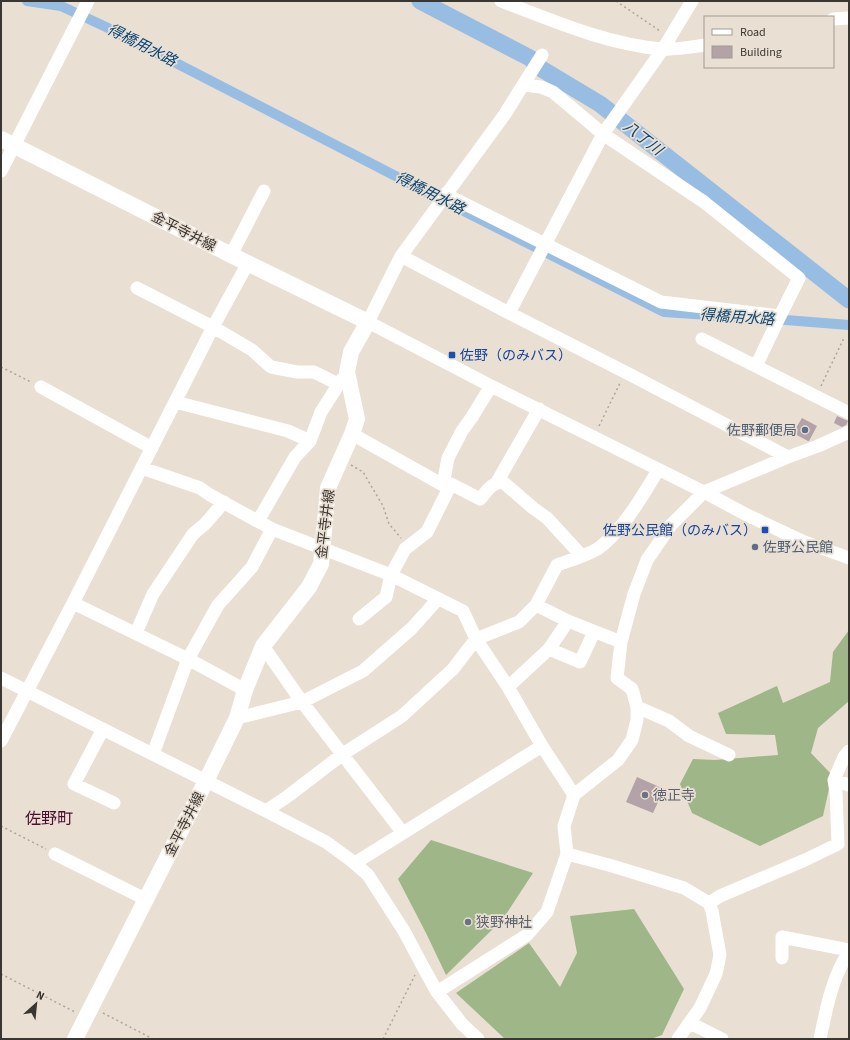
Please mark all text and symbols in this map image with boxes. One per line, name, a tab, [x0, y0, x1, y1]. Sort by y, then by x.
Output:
legend	[704, 16, 834, 68]
water label: 得橋用水路	[104, 19, 182, 73]
text: Road	[740, 24, 766, 41]
text: Building	[740, 44, 782, 61]
water label: 八丁川	[618, 116, 668, 162]
water label: 得橋用水路	[392, 167, 470, 221]
street label: 金平寺井線	[148, 207, 219, 257]
water label: 得橋用水路	[699, 304, 777, 331]
place label: 佐野（のみバス）	[460, 346, 572, 366]
marker: 佐野（のみバス）	[447, 350, 457, 360]
place label: 佐野郵便局	[727, 421, 797, 441]
marker: 佐野郵便局	[800, 425, 810, 435]
street label: 金平寺井線	[312, 488, 340, 560]
place label: 佐野公民館（のみバス）	[603, 521, 757, 541]
marker: 佐野公民館（のみバス）	[760, 525, 770, 535]
place label: 佐野公民館	[763, 538, 833, 558]
marker: 佐野公民館	[750, 542, 760, 552]
place label: 徳正寺	[653, 786, 695, 806]
street label: 金平寺井線	[160, 789, 210, 860]
marker: 徳正寺	[640, 790, 650, 800]
district label: 佐野町	[25, 808, 73, 830]
place label: 狭野神社	[476, 913, 532, 933]
marker: 狭野神社	[463, 917, 473, 927]
north arrow	[16, 984, 56, 1024]
text: N	[34, 987, 47, 1004]

